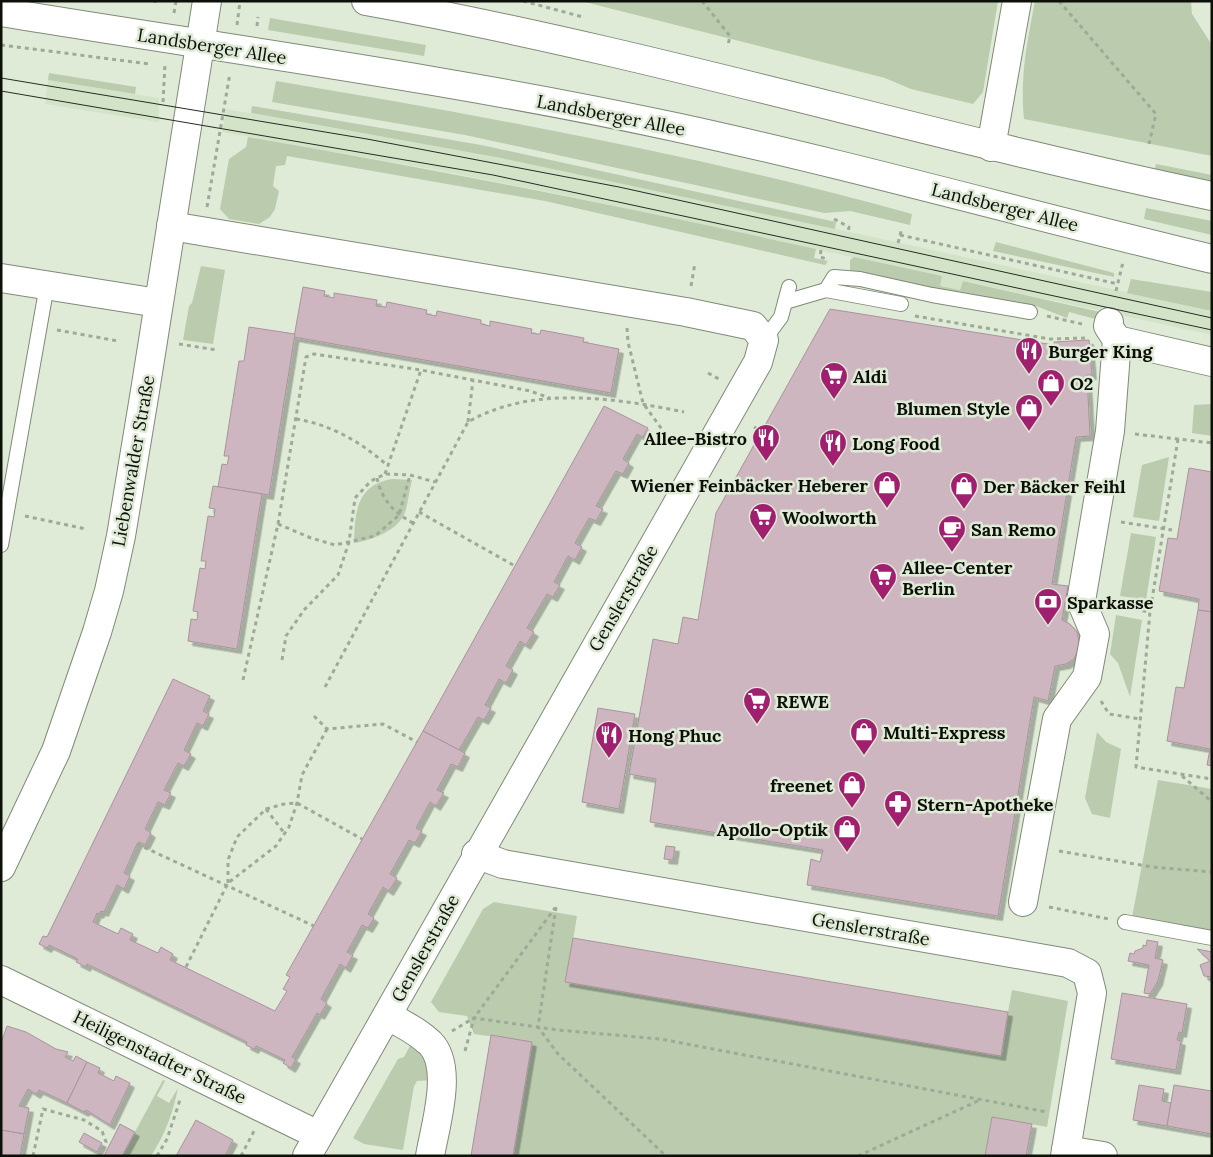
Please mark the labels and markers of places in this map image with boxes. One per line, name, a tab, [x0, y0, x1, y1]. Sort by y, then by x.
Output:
restaurant icon: Burger King	[1014, 336, 1044, 375]
place label: Burger King	[1048, 340, 1154, 363]
supermarket icon: Aldi	[819, 361, 849, 400]
place label: Aldi	[853, 365, 887, 388]
shop icon: O2	[1036, 368, 1066, 407]
place label: O2	[1070, 372, 1093, 395]
shop icon: Blumen Style	[1014, 393, 1044, 432]
place label: Blumen Style	[896, 397, 1010, 420]
restaurant icon: Allee-Bistro	[751, 423, 781, 462]
place label: Allee-Bistro	[644, 427, 747, 450]
restaurant icon: Long Food	[818, 428, 848, 467]
place label: Long Food	[852, 432, 940, 455]
shop icon: Wiener Feinbäcker Heberer	[872, 470, 902, 509]
shop icon: Der Bäcker Feihl	[949, 471, 979, 510]
place label: Wiener Feinbäcker Heberer	[631, 474, 868, 497]
place label: Der Bäcker Feihl	[983, 475, 1126, 498]
supermarket icon: Woolworth	[748, 502, 778, 541]
place label: Woolworth	[782, 506, 877, 529]
cafe icon: San Remo	[937, 514, 967, 553]
place label: San Remo	[971, 518, 1056, 541]
place label: Allee-Center Berlin	[902, 556, 1013, 600]
supermarket icon: Allee-Center Berlin	[868, 562, 898, 601]
bank icon: Sparkasse	[1033, 587, 1063, 626]
place label: Sparkasse	[1067, 591, 1154, 614]
supermarket icon: REWE	[742, 686, 772, 725]
place label: REWE	[776, 690, 829, 713]
shop icon: Multi-Express	[849, 717, 879, 756]
restaurant icon: Hong Phuc	[594, 720, 624, 759]
place label: Multi-Express	[883, 721, 1006, 744]
place label: Hong Phuc	[628, 724, 722, 747]
shop icon: freenet	[837, 770, 867, 809]
place label: freenet	[770, 774, 834, 797]
pharmacy icon: Stern-Apotheke	[883, 789, 913, 828]
place label: Stern-Apotheke	[917, 793, 1054, 816]
shop icon: Apollo-Optik	[832, 814, 862, 853]
place label: Apollo-Optik	[717, 818, 828, 841]

